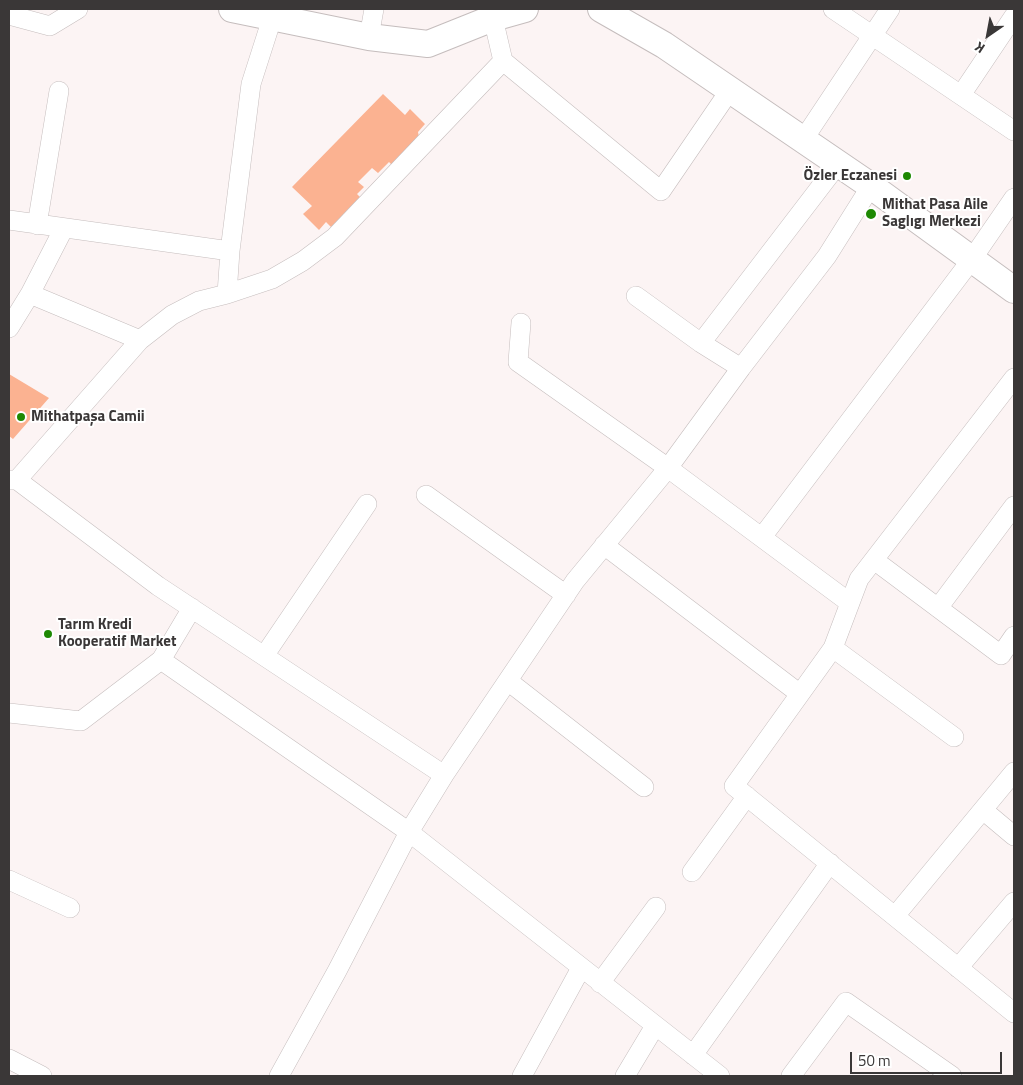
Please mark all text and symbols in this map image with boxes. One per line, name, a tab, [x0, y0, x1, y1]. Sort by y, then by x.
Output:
north arrow	[963, 10, 1013, 60]
text: K	[970, 37, 989, 59]
place label: Özler Eczanesi	[804, 167, 897, 185]
marker: Özler Eczanesi	[901, 170, 913, 182]
place label: Mithat Pasa Aile Saglıgı Merkezi	[882, 196, 988, 231]
marker: Mithat Pasa Aile Saglıgı Merkezi	[864, 207, 878, 221]
place label: Mithatpaşa Camii	[31, 408, 145, 426]
marker: Mithatpaşa Camii	[15, 411, 27, 423]
place label: Tarım Kredi Kooperatif Market	[58, 616, 176, 651]
marker: Tarım Kredi Kooperatif Market	[42, 628, 54, 640]
scale bar	[853, 1042, 1006, 1074]
text: 50 m	[858, 1049, 891, 1072]

